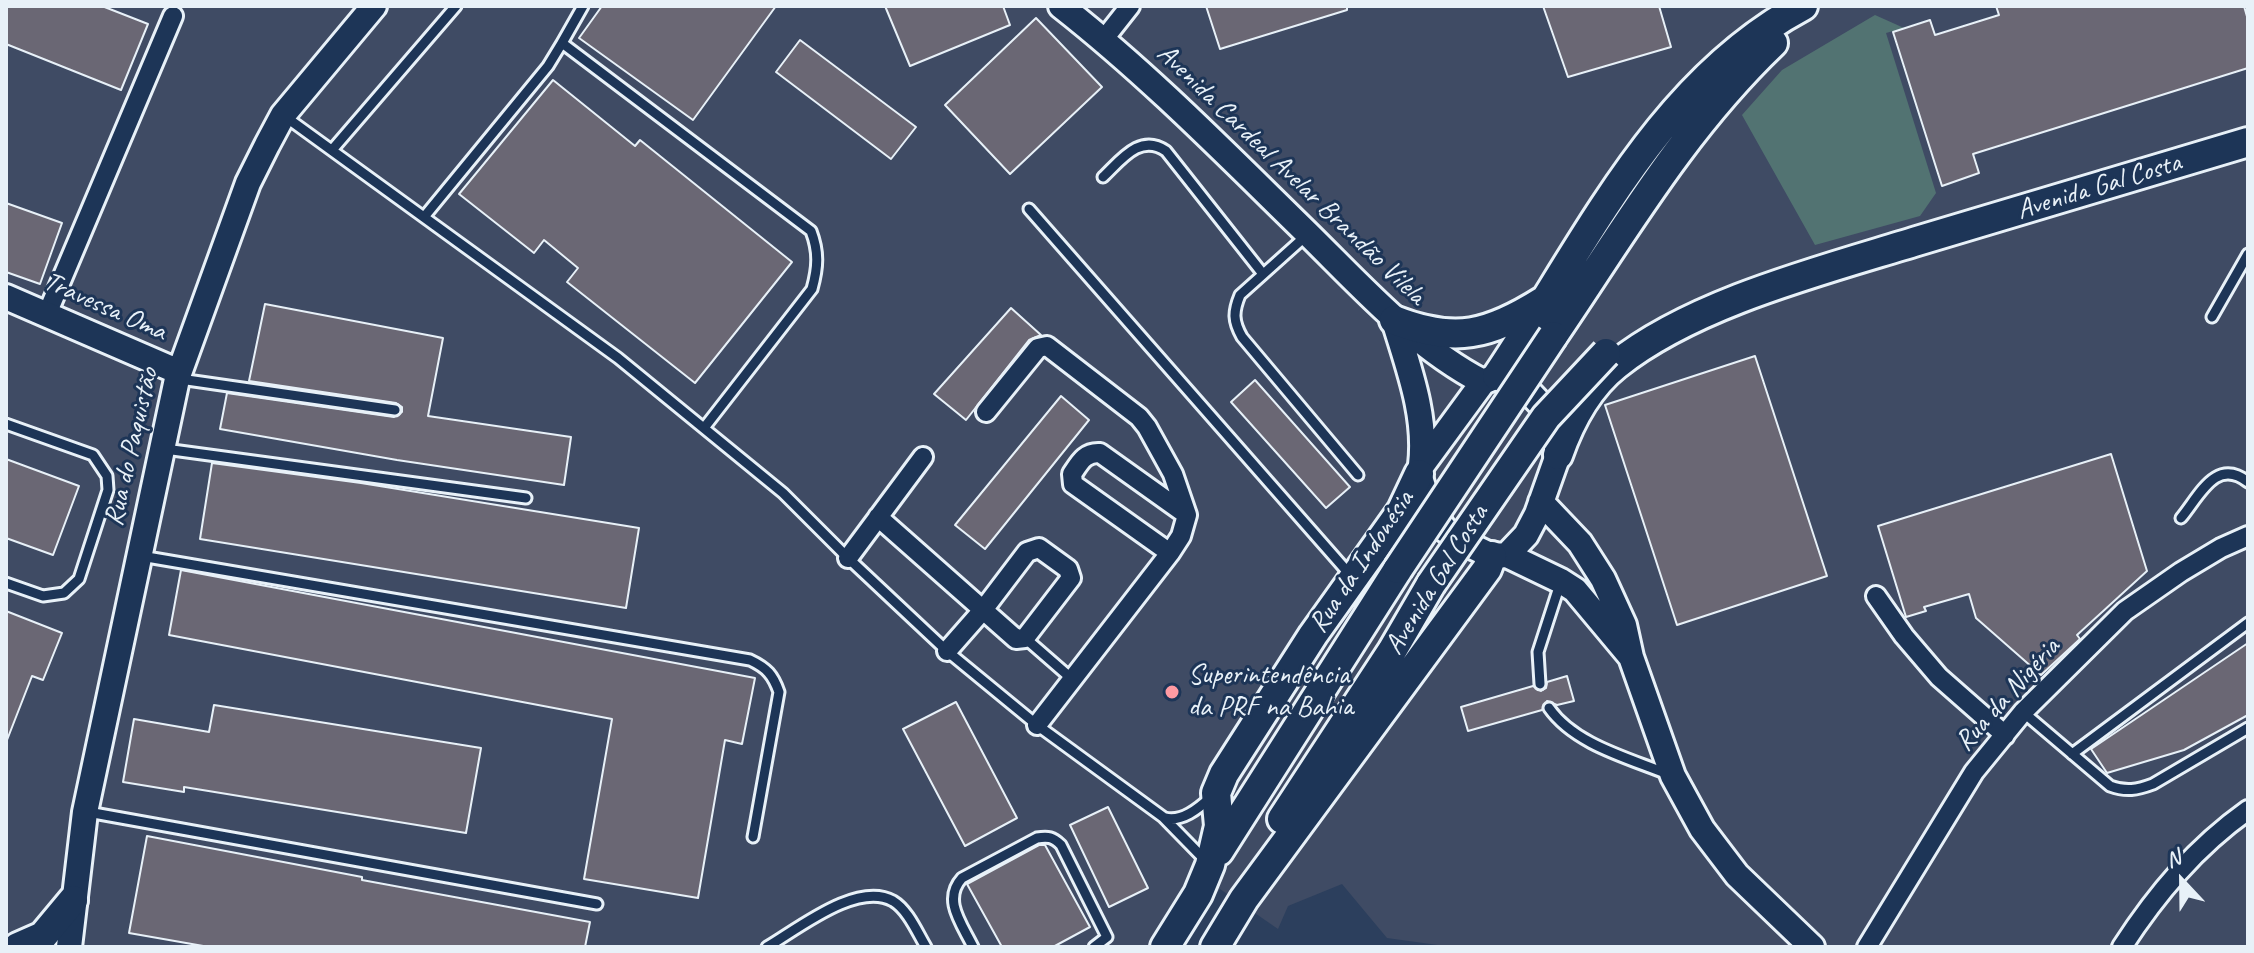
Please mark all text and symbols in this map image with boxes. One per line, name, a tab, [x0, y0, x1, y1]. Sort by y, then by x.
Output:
street label: Avenida Cardeal Avelar Brandão Vilela	[1149, 37, 1433, 313]
street label: Avenida Gal Costa	[2013, 146, 2185, 228]
street label: Travessa Oma	[38, 265, 172, 349]
street label: Rua do Paquistão	[97, 365, 167, 529]
street label: Rua da Indonésia	[1302, 484, 1422, 640]
street label: Avenida Gal Costa	[1378, 499, 1496, 661]
street label: Rua da Nigéria	[1948, 631, 2068, 759]
place label: Superintendência da PRF na Bahia	[1188, 659, 1353, 725]
marker: Superintendência da PRF na Bahia	[1163, 683, 1181, 701]
north arrow	[2142, 841, 2222, 921]
text: N	[2161, 843, 2185, 874]

